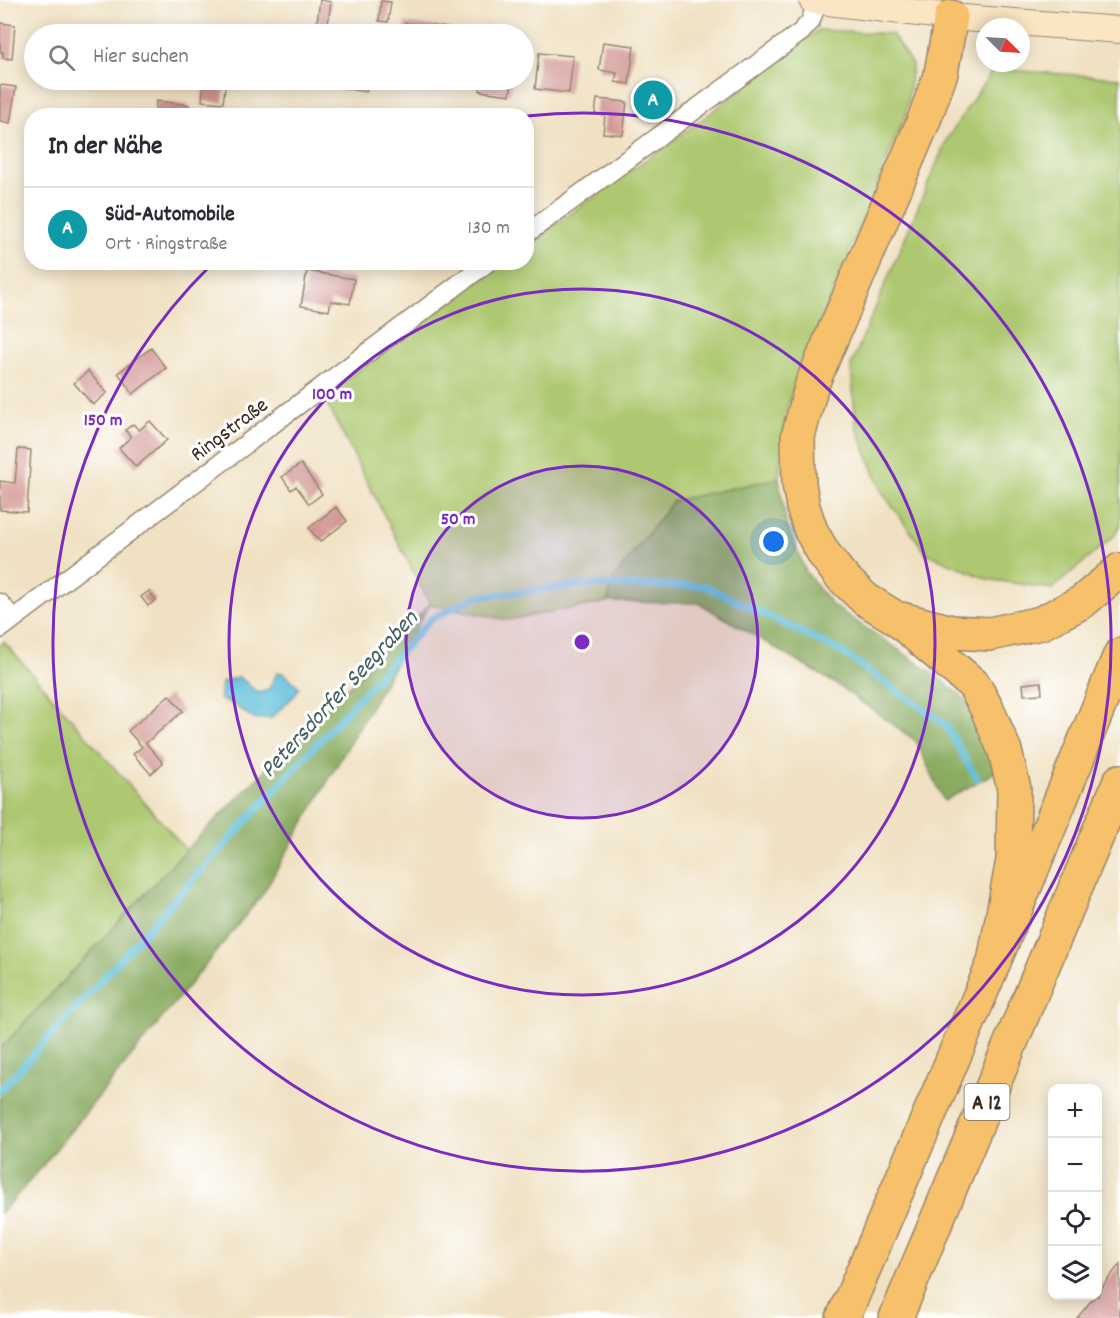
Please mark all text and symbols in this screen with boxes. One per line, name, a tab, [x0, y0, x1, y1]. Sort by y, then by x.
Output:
north arrow	[976, 18, 1030, 72]
search box	[24, 24, 534, 90]
icon: search	[45, 41, 78, 74]
text: Hier suchen	[93, 42, 189, 73]
pin: A	[634, 78, 672, 122]
text: In der Nähe	[48, 129, 162, 166]
text: Süd-Automobile	[105, 200, 235, 231]
text: A	[62, 215, 73, 243]
text: 130 m	[468, 215, 510, 243]
text: Ort · Ringstraße	[105, 231, 227, 259]
text: 100 m	[312, 383, 352, 408]
street label: Ringstraße	[185, 391, 276, 470]
text: 150 m	[84, 409, 122, 434]
text: 50 m	[441, 508, 475, 533]
your location	[759, 527, 788, 556]
water label: Petersdorfer Seegraben	[253, 603, 428, 787]
centre of rings	[572, 632, 592, 652]
road number: A 12	[964, 1084, 1010, 1120]
map controls	[1048, 1084, 1102, 1300]
button: +	[1048, 1084, 1102, 1138]
button: −	[1048, 1138, 1102, 1192]
button: locate	[1048, 1192, 1102, 1246]
button: layers	[1048, 1246, 1102, 1300]

